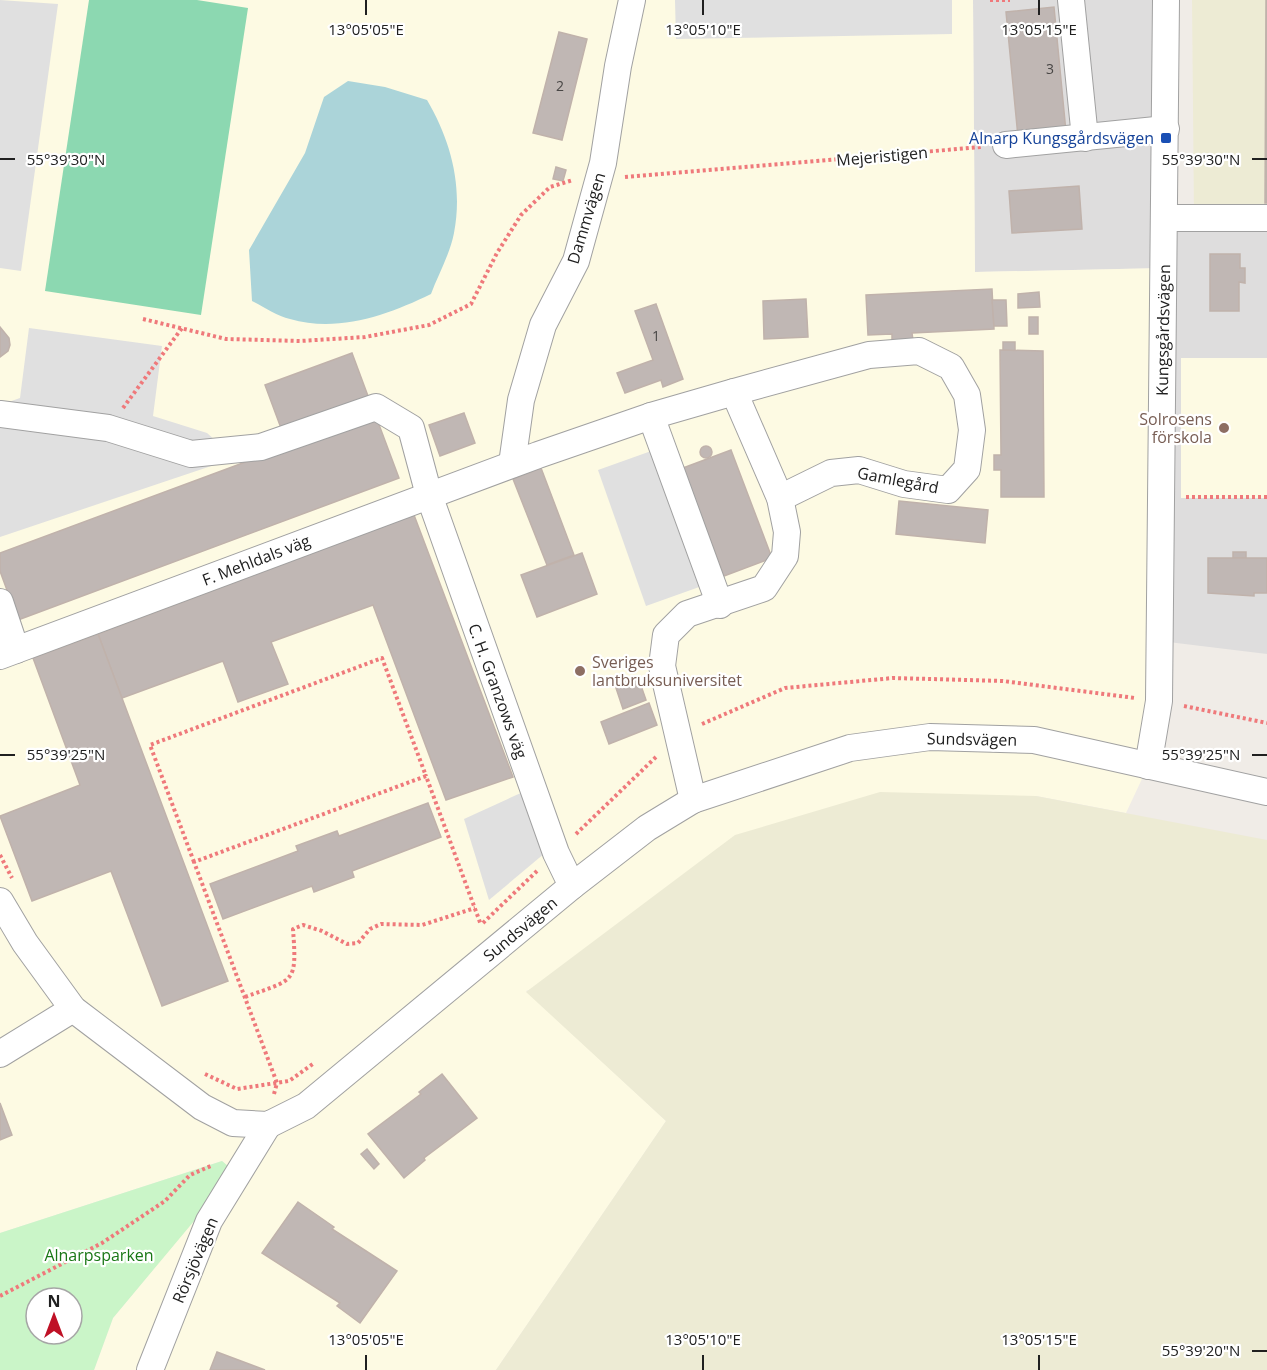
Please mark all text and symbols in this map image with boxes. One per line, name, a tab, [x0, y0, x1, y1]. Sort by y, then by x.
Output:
text: 13°05'05"E	[328, 19, 404, 39]
text: 13°05'10"E	[665, 19, 741, 39]
text: 13°05'15"E	[1001, 19, 1077, 39]
house number: 3	[1046, 59, 1054, 78]
house number: 2	[556, 76, 564, 95]
place label: Alnarp Kungsgårdsvägen	[969, 127, 1154, 149]
marker: Alnarp Kungsgårdsvägen	[1159, 131, 1173, 145]
street label: Mejeristigen	[835, 141, 929, 171]
text: 55°39'30"N	[27, 149, 105, 169]
text: 55°39'30"N	[1162, 149, 1240, 169]
street label: Dammvägen	[562, 170, 610, 266]
street label: Kungsgårdsvägen	[1151, 264, 1175, 396]
house number: 1	[652, 326, 660, 345]
place label: Solrosens förskola	[1139, 408, 1212, 448]
marker: Solrosens förskola	[1217, 421, 1231, 435]
street label: Gamlegård	[856, 461, 940, 499]
street label: F. Mehldals väg	[199, 529, 313, 591]
street label: C. H. Granzows väg	[463, 620, 533, 762]
place label: Sveriges lantbruksuniversitet	[592, 651, 742, 691]
marker: Sveriges lantbruksuniversitet	[573, 664, 587, 678]
street label: Sundsvägen	[927, 727, 1017, 751]
text: 55°39'25"N	[27, 744, 105, 764]
text: 55°39'25"N	[1162, 744, 1240, 764]
street label: Sundsvägen	[478, 892, 562, 966]
street label: Rörsjövägen	[167, 1213, 223, 1307]
park label: Alnarpsparken	[44, 1244, 154, 1266]
north arrow	[24, 1286, 84, 1346]
text: N	[47, 1290, 61, 1312]
text: 13°05'05"E	[328, 1329, 404, 1349]
text: 13°05'10"E	[665, 1329, 741, 1349]
text: 13°05'15"E	[1001, 1329, 1077, 1349]
text: 55°39'20"N	[1162, 1340, 1240, 1360]

